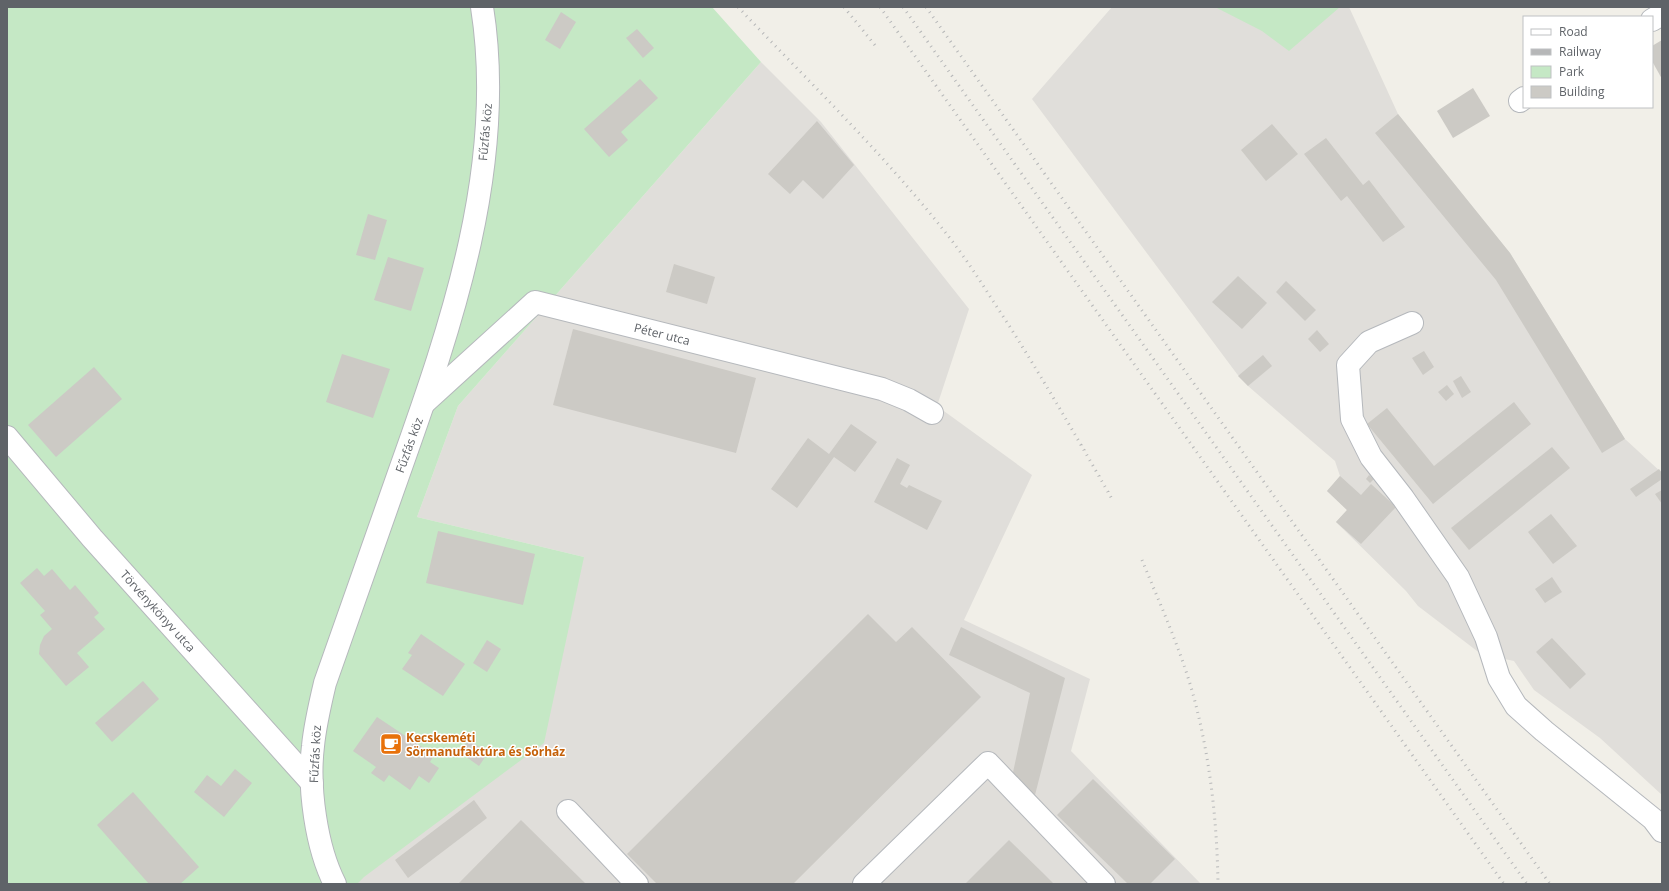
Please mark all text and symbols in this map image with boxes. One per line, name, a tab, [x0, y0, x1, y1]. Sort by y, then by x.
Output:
legend	[1523, 16, 1653, 108]
text: Road	[1559, 23, 1588, 40]
text: Railway	[1559, 43, 1602, 60]
text: Park	[1559, 63, 1585, 80]
text: Building	[1559, 83, 1605, 100]
street label: Fűzfás köz	[474, 102, 496, 162]
street label: Péter utca	[632, 319, 692, 349]
street label: Fűzfás köz	[391, 415, 427, 475]
street label: Törvénykönyv utca	[117, 566, 199, 656]
street label: Fűzfás köz	[305, 724, 325, 783]
place label: Kecskeméti Sörmanufaktúra és Sörház	[406, 729, 565, 760]
cafe icon: Kecskeméti Sörmanufaktúra és Sörház	[378, 731, 404, 757]

